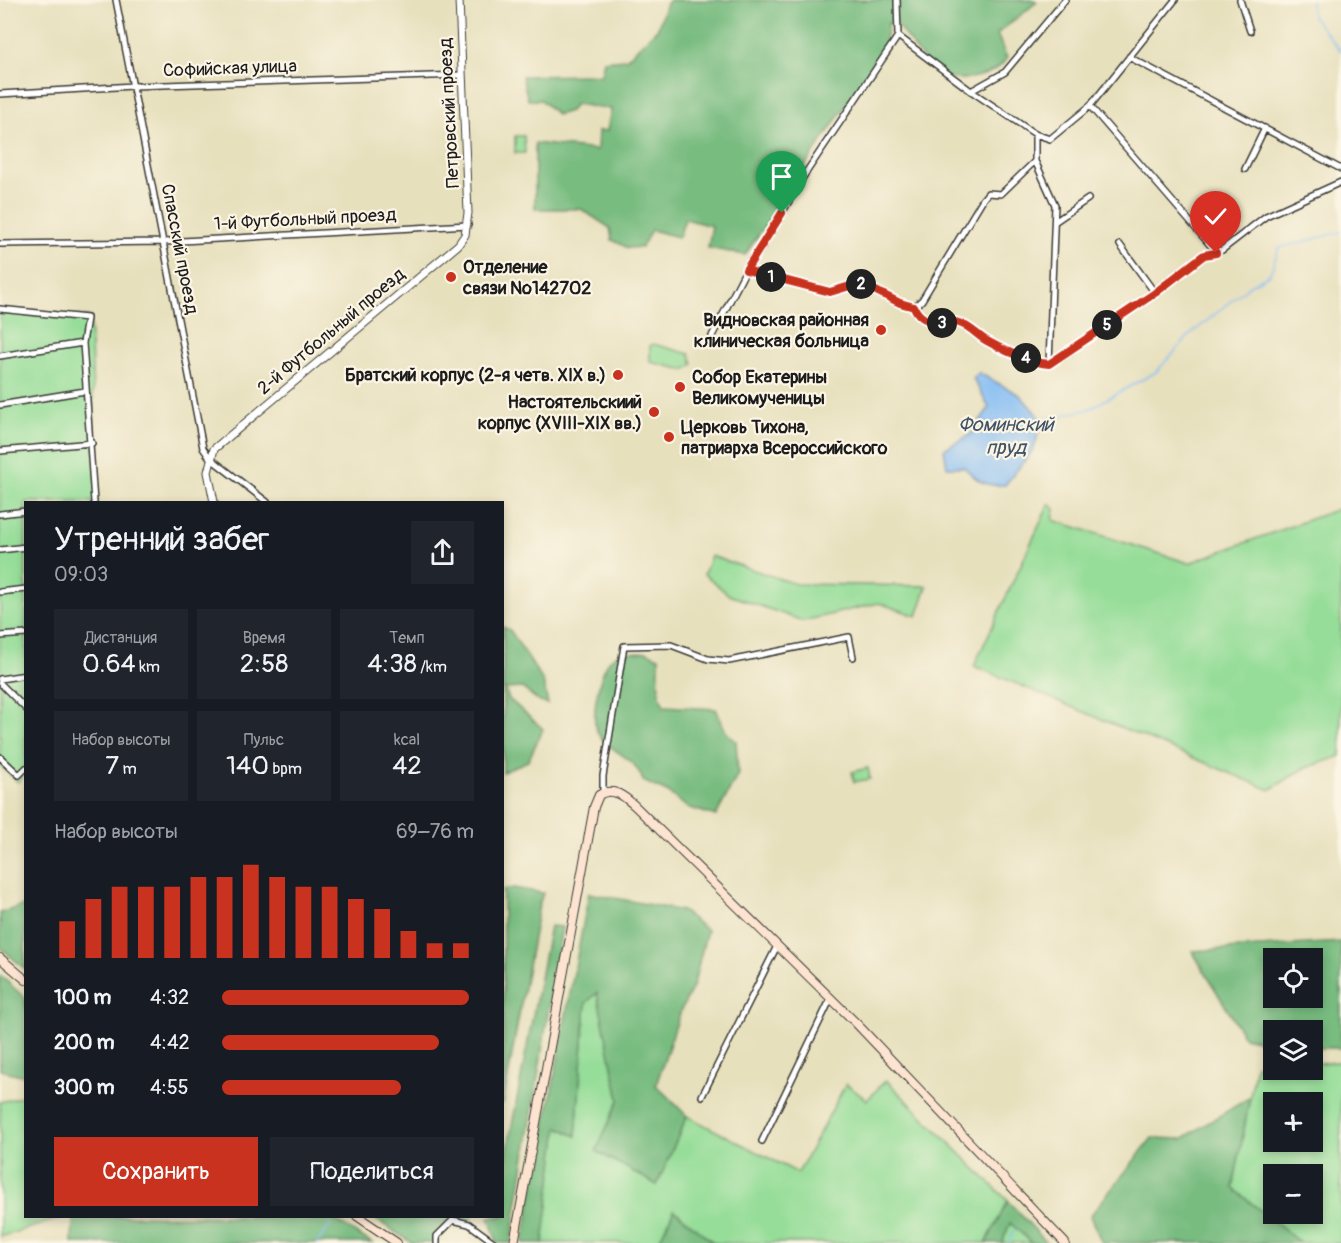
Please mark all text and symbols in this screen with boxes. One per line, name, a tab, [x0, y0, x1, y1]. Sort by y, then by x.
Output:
street label: Петровский проезд	[434, 37, 465, 189]
street label: Софийская улица	[163, 55, 297, 82]
pin	[756, 151, 807, 213]
icon: arrive	[765, 160, 798, 193]
street label: Спасский проезд	[156, 182, 203, 316]
pin	[1190, 191, 1241, 253]
icon: check	[1199, 200, 1232, 233]
street label: 1-й Футбольный проезд	[213, 203, 397, 236]
place label: Отделение связи №142702	[462, 256, 591, 300]
pin: 1	[756, 262, 786, 292]
street label: 2-й Футбольный проезд	[253, 263, 410, 400]
text: 1	[768, 267, 774, 287]
pin: 2	[846, 269, 876, 299]
marker: Отделение связи №142702	[444, 270, 458, 284]
text: 2	[857, 274, 865, 294]
pin: 3	[927, 308, 957, 338]
place label: Видновская районная клиническая больница	[694, 309, 870, 353]
pin: 5	[1092, 310, 1122, 340]
text: 3	[938, 313, 946, 333]
text: 5	[1103, 315, 1111, 335]
marker: Видновская районная клиническая больница	[874, 323, 888, 337]
pin: 4	[1011, 343, 1041, 373]
text: 4	[1021, 348, 1031, 368]
place label: Братский корпус (2-я четв. XIX в.)	[345, 364, 606, 387]
place label: Собор Екатерины Великомученицы	[692, 366, 827, 410]
marker: Братский корпус (2-я четв. XIX в.)	[611, 368, 625, 382]
marker: Собор Екатерины Великомученицы	[673, 380, 687, 394]
place label: Настоятельскиий корпус (XVIII-XIX вв.)	[478, 391, 642, 435]
marker: Настоятельскиий корпус (XVIII-XIX вв.)	[647, 405, 661, 419]
water label: Фоминский пруд	[958, 412, 1055, 460]
place label: Церковь Тихона, патриарха Всероссийского	[681, 416, 888, 460]
marker: Церковь Тихона, патриарха Всероссийского	[662, 430, 676, 444]
text: Утренний забег	[54, 519, 270, 560]
button: share	[411, 521, 474, 584]
text: 09:03	[54, 562, 108, 587]
text: Дистанция	[85, 628, 157, 648]
text: Время	[243, 628, 285, 648]
text: Темп	[389, 628, 425, 648]
text: 0.64	[82, 648, 136, 680]
text: 2:58	[240, 648, 288, 680]
text: 4:38	[367, 648, 417, 680]
text: km	[136, 657, 160, 677]
text: /km	[417, 657, 447, 677]
text: Набор высоты	[71, 730, 171, 750]
text: Пульс	[244, 730, 284, 750]
text: kcal	[394, 730, 420, 750]
text: 7	[105, 750, 119, 782]
text: 140	[226, 750, 269, 782]
text: 42	[392, 750, 422, 782]
text: m	[119, 759, 137, 779]
text: bpm	[269, 759, 302, 779]
text: Набор высоты	[54, 819, 178, 844]
text: 69–76 m	[396, 819, 474, 844]
map controls	[1263, 948, 1323, 1224]
button: locate	[1263, 948, 1323, 1008]
text: 100 m	[54, 985, 111, 1010]
text: 4:32	[150, 985, 189, 1010]
button: layers	[1263, 1020, 1323, 1080]
text: 200 m	[54, 1030, 115, 1055]
text: 4:42	[150, 1030, 190, 1055]
text: 300 m	[54, 1075, 115, 1100]
text: 4:55	[150, 1075, 189, 1100]
button: +	[1263, 1092, 1323, 1152]
button: Сохранить	[54, 1137, 258, 1206]
button: Поделиться	[270, 1137, 474, 1206]
button: −	[1263, 1164, 1323, 1224]

